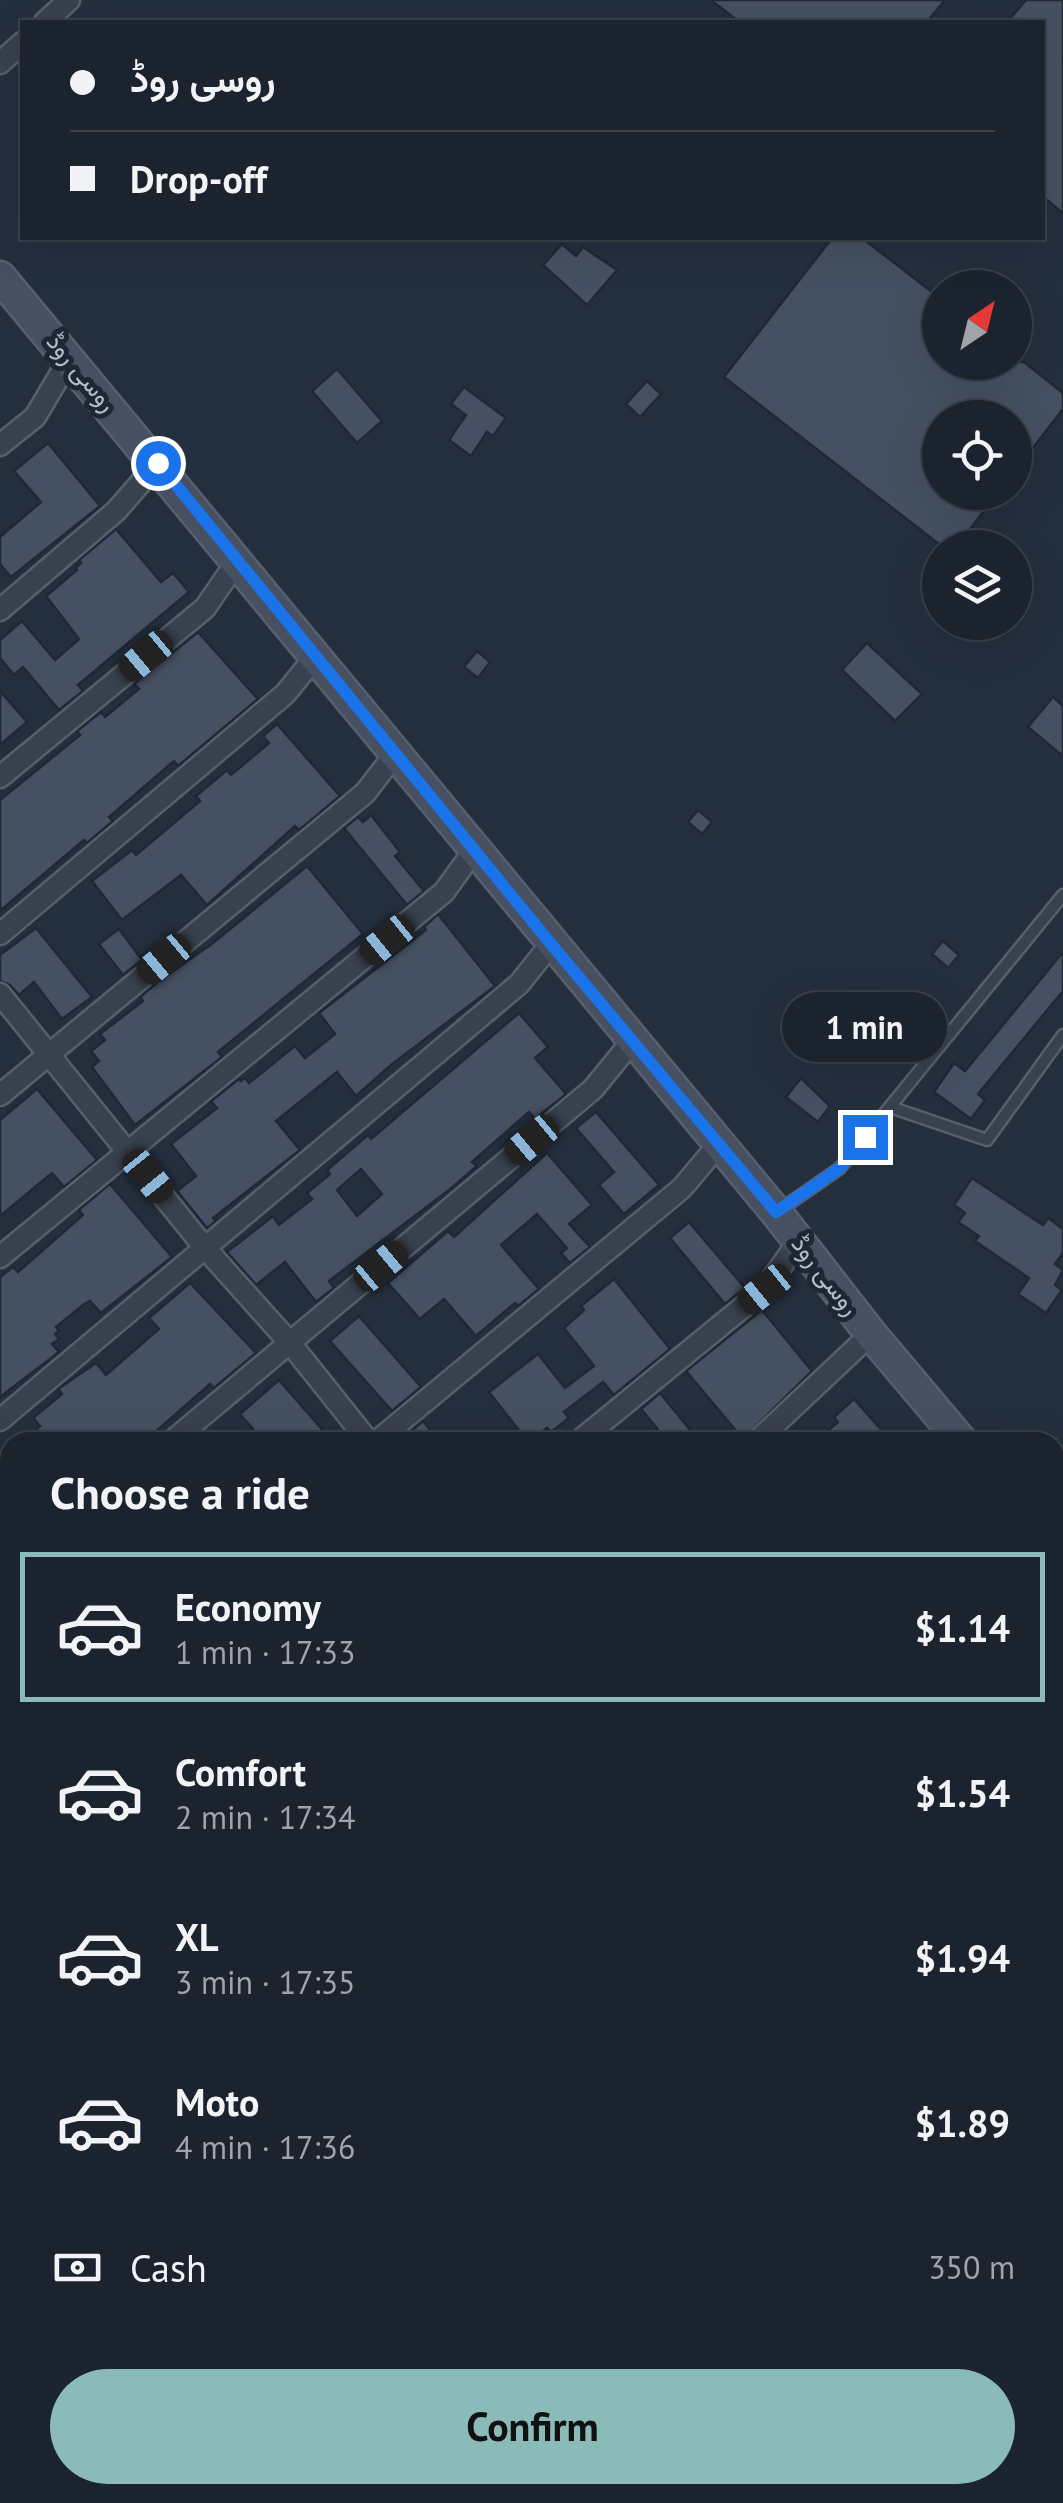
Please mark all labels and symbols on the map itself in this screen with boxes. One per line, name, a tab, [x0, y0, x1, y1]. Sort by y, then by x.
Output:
north arrow	[922, 270, 1032, 380]
street label: روسی روڈ	[40, 326, 124, 418]
route start	[136, 441, 181, 486]
car	[113, 625, 179, 687]
car	[354, 909, 420, 971]
car	[131, 928, 197, 990]
callout: 1 min	[782, 992, 948, 1062]
car	[499, 1109, 565, 1171]
route end	[843, 1115, 888, 1160]
car	[117, 1143, 179, 1209]
street label: روسی روڈ	[785, 1228, 867, 1322]
car	[348, 1235, 414, 1297]
car	[732, 1258, 798, 1320]

